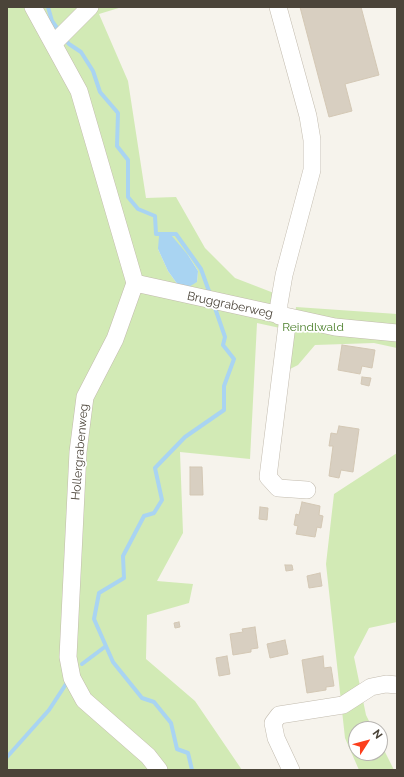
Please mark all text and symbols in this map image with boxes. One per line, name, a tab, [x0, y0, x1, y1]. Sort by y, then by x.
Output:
street label: Bruggraberweg	[186, 289, 274, 321]
park label: Reindlwald	[282, 320, 344, 334]
street label: Hollergrabenweg	[69, 403, 91, 501]
north arrow	[348, 721, 388, 761]
text: N	[370, 727, 385, 741]

